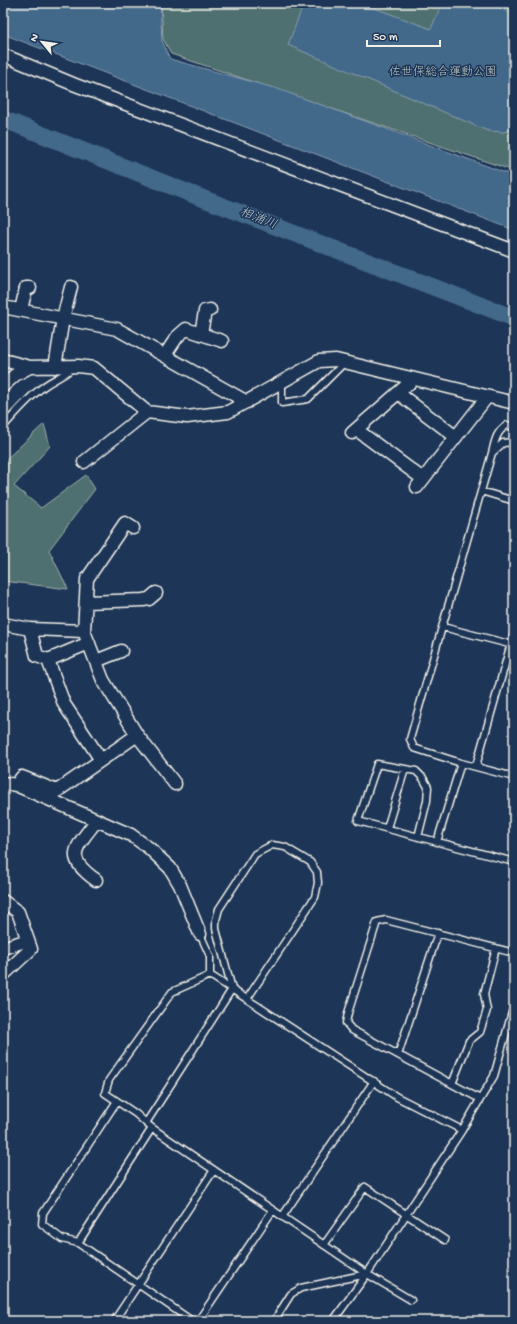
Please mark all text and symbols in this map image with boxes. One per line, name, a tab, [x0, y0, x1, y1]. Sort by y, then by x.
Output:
north arrow	[22, 22, 62, 62]
scale bar	[367, 22, 440, 48]
text: 50 m	[373, 31, 398, 45]
text: N	[28, 32, 42, 44]
park label: 佐世保総合運動公園	[389, 65, 497, 80]
water label: 相浦川	[237, 204, 279, 233]

